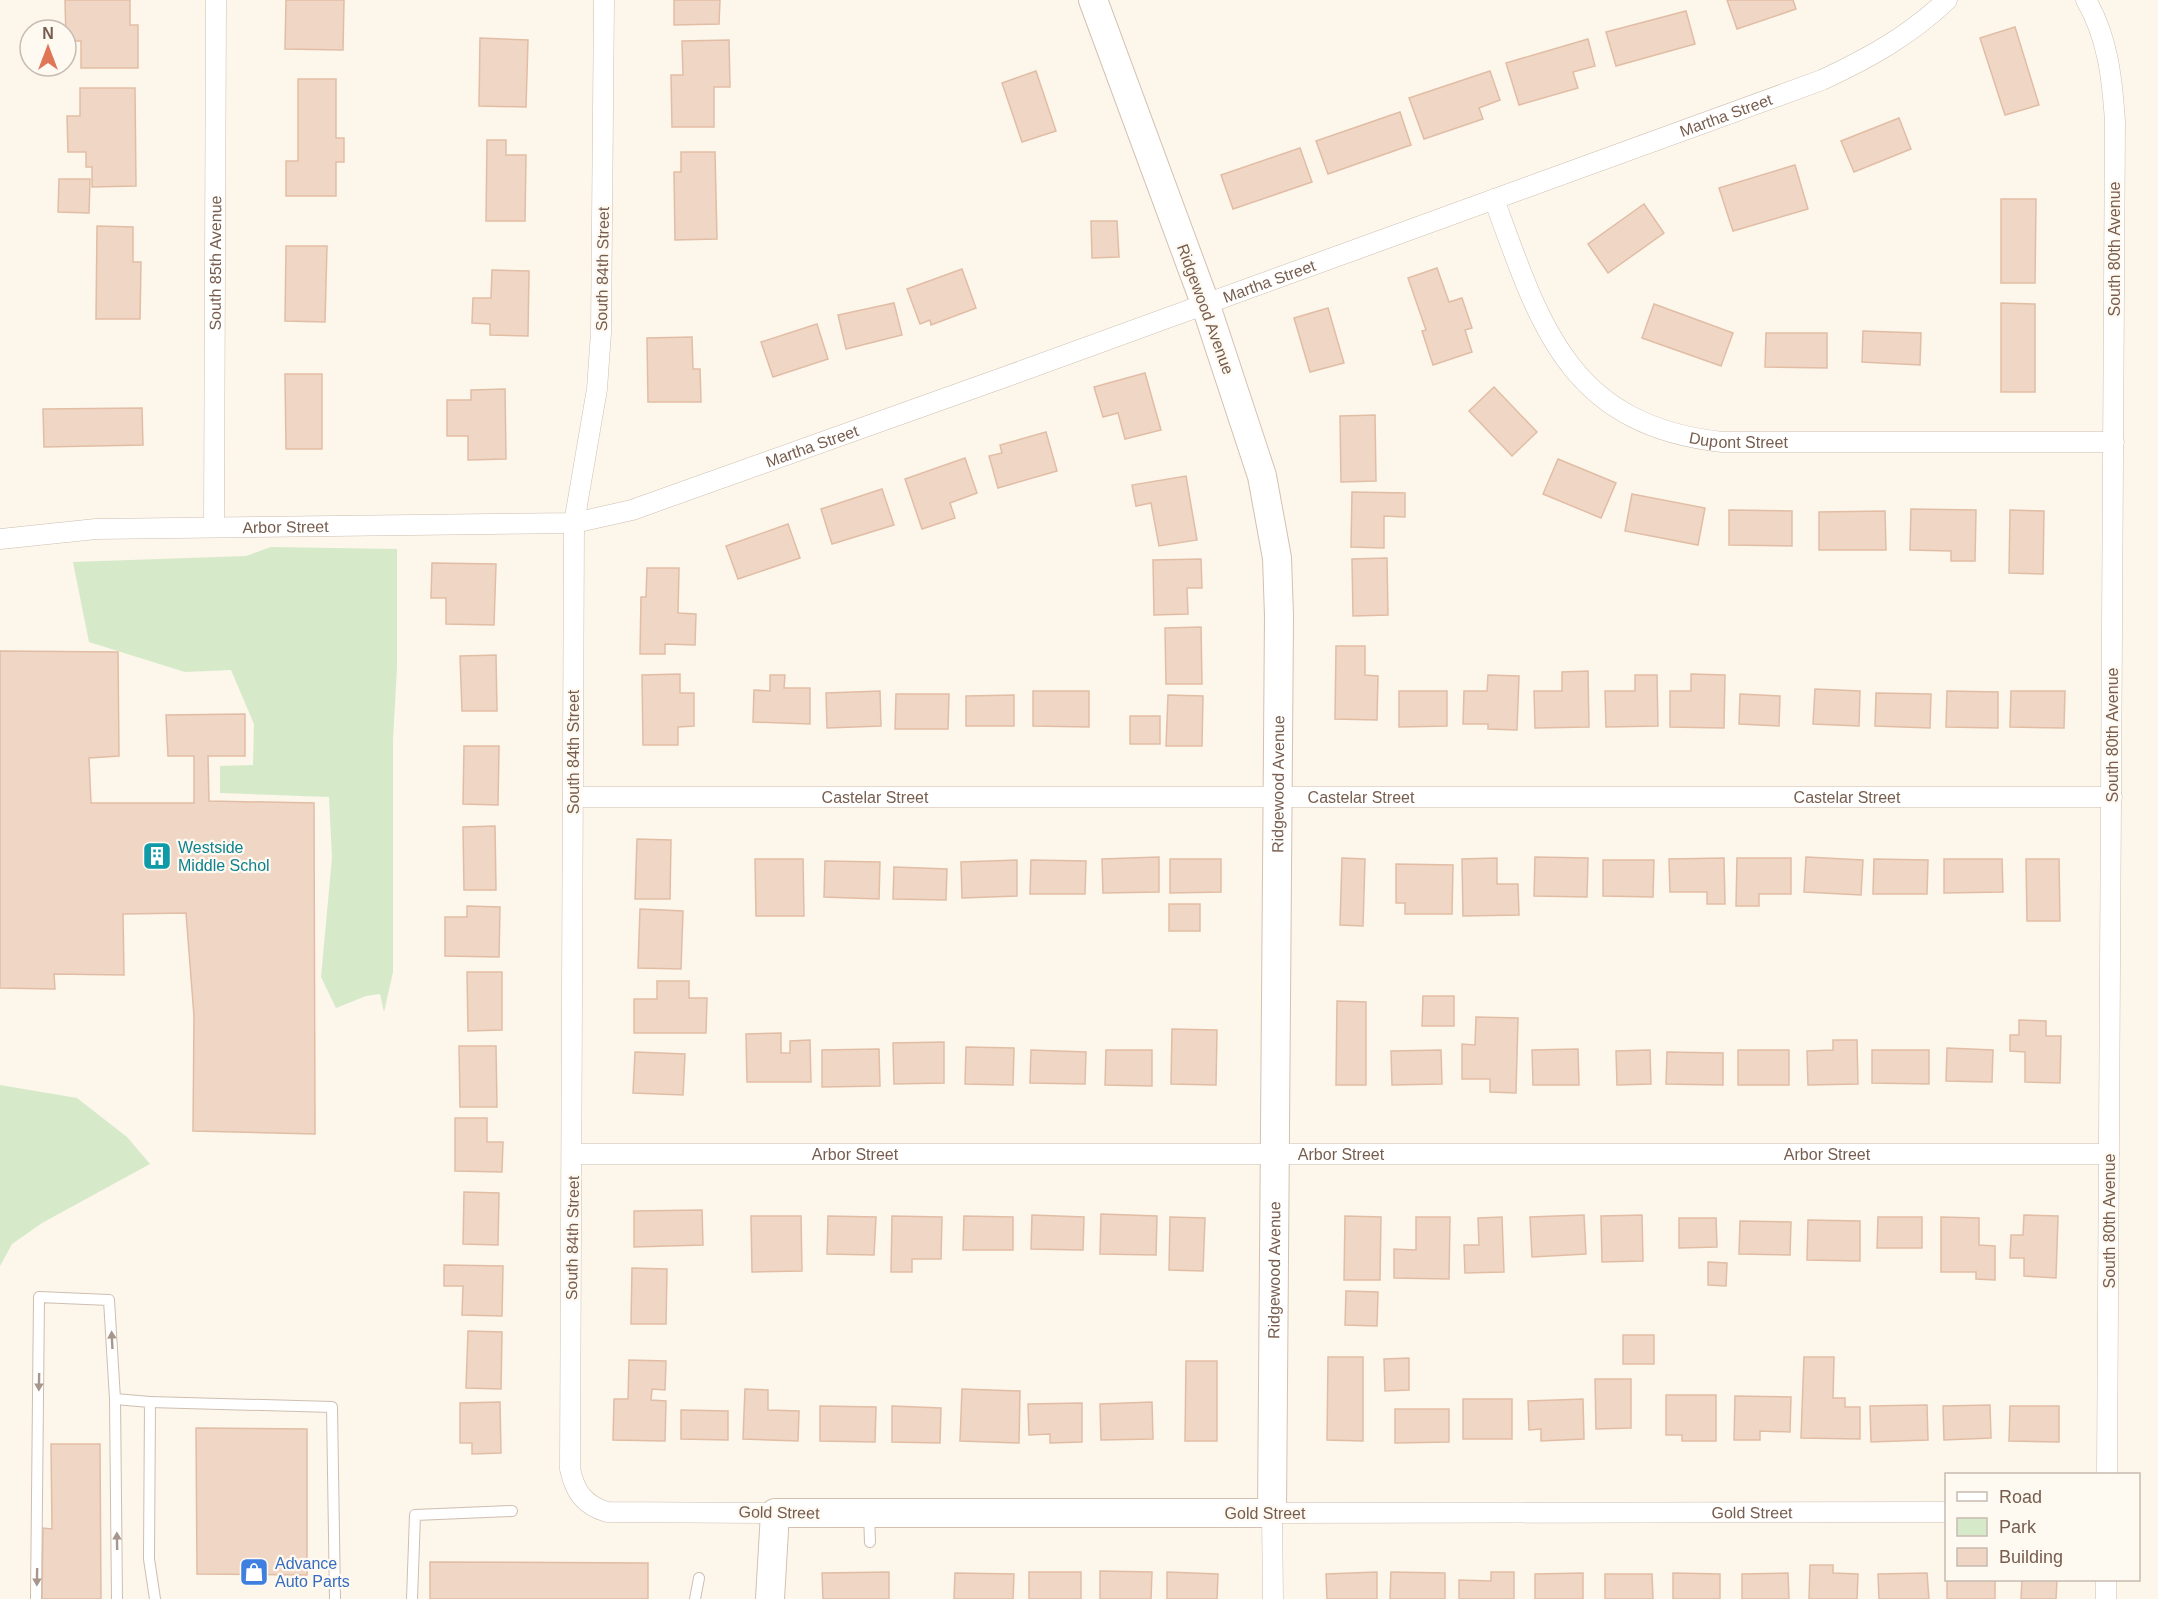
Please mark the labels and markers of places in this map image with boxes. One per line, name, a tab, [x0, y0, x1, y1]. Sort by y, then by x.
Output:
place label: Westside Middle Schol	[178, 839, 270, 874]
building icon: Westside Middle Schol	[141, 840, 173, 872]
place label: Advance Auto Parts	[275, 1555, 350, 1590]
shop icon: Advance Auto Parts	[238, 1556, 270, 1588]

